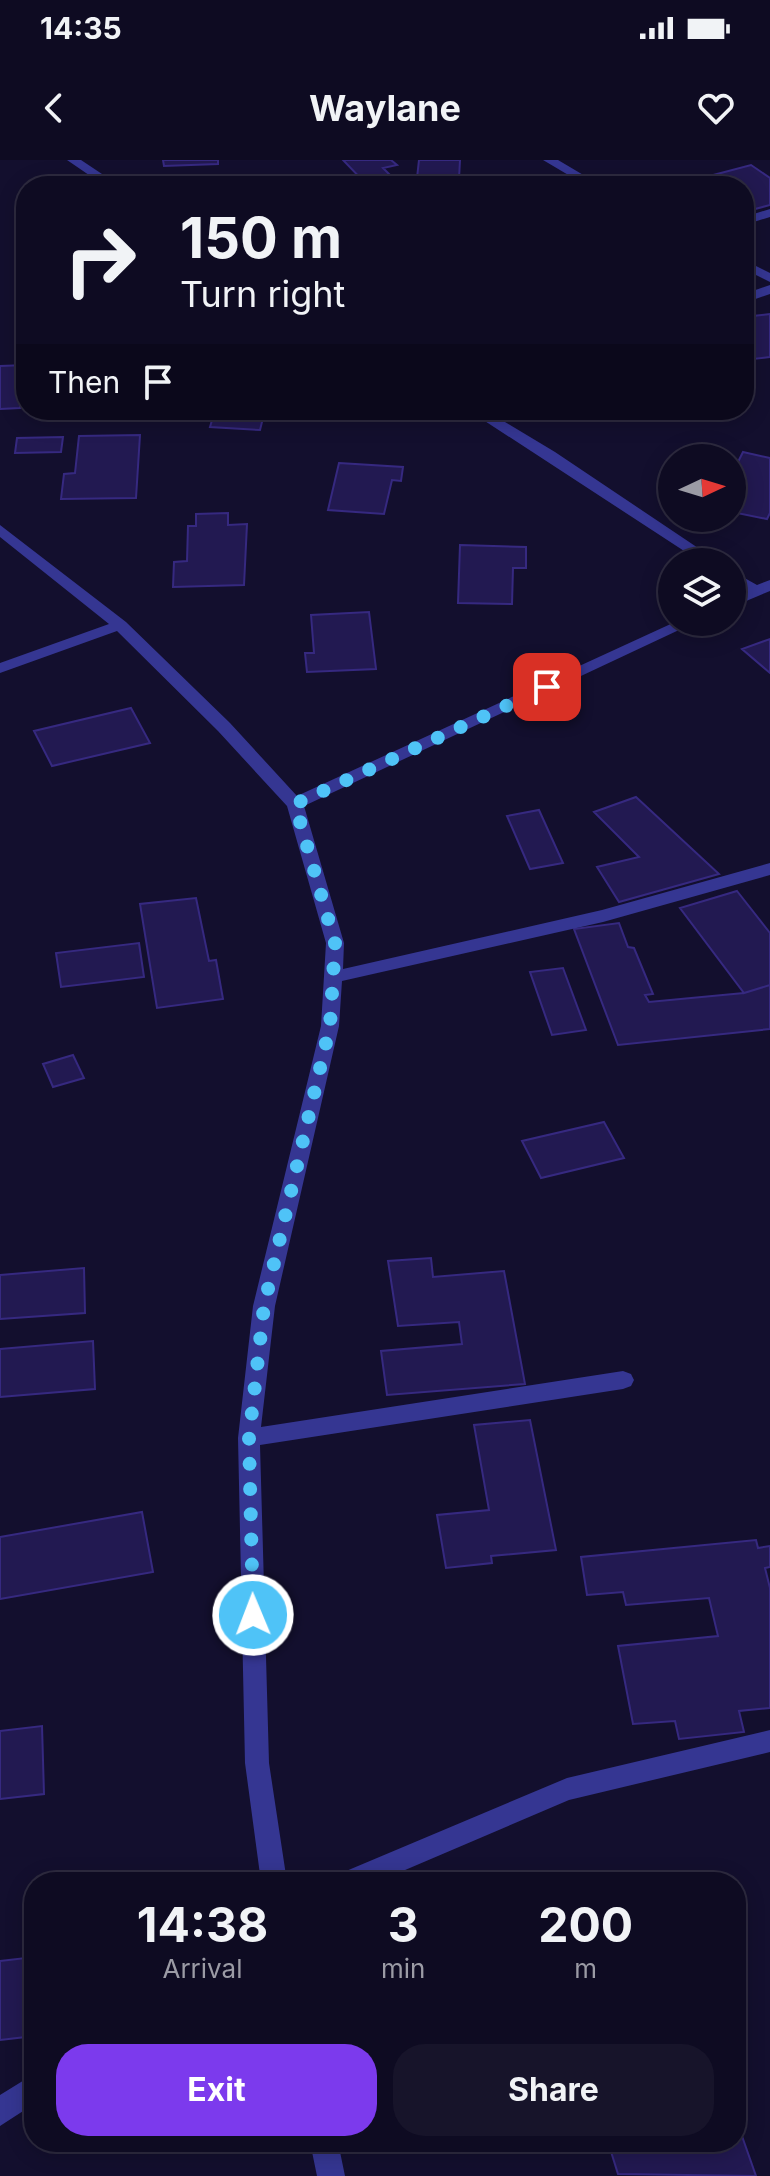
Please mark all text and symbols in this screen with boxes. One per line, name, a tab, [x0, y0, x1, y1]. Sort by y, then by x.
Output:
text: 14:35	[40, 10, 122, 46]
icon: back	[32, 86, 76, 130]
text: Waylane	[309, 86, 461, 130]
icon: heart	[694, 86, 738, 130]
text: 150 m	[180, 204, 342, 272]
icon: right	[48, 208, 152, 312]
text: Turn right	[180, 272, 345, 316]
icon: arrive	[136, 360, 180, 404]
text: Then	[48, 364, 120, 400]
north arrow	[658, 444, 746, 532]
map controls	[658, 444, 746, 636]
button: layers	[658, 548, 746, 636]
pin	[513, 653, 581, 721]
icon: arrive	[525, 665, 569, 709]
position arrow	[211, 1573, 295, 1657]
text: 14:38	[137, 1895, 268, 1954]
text: 3	[388, 1895, 419, 1954]
text: 200	[538, 1895, 633, 1954]
text: Arrival	[162, 1953, 243, 1984]
text: min	[381, 1953, 425, 1984]
text: m	[574, 1953, 597, 1984]
button: Exit	[56, 2044, 377, 2136]
button: Share	[393, 2044, 714, 2136]

